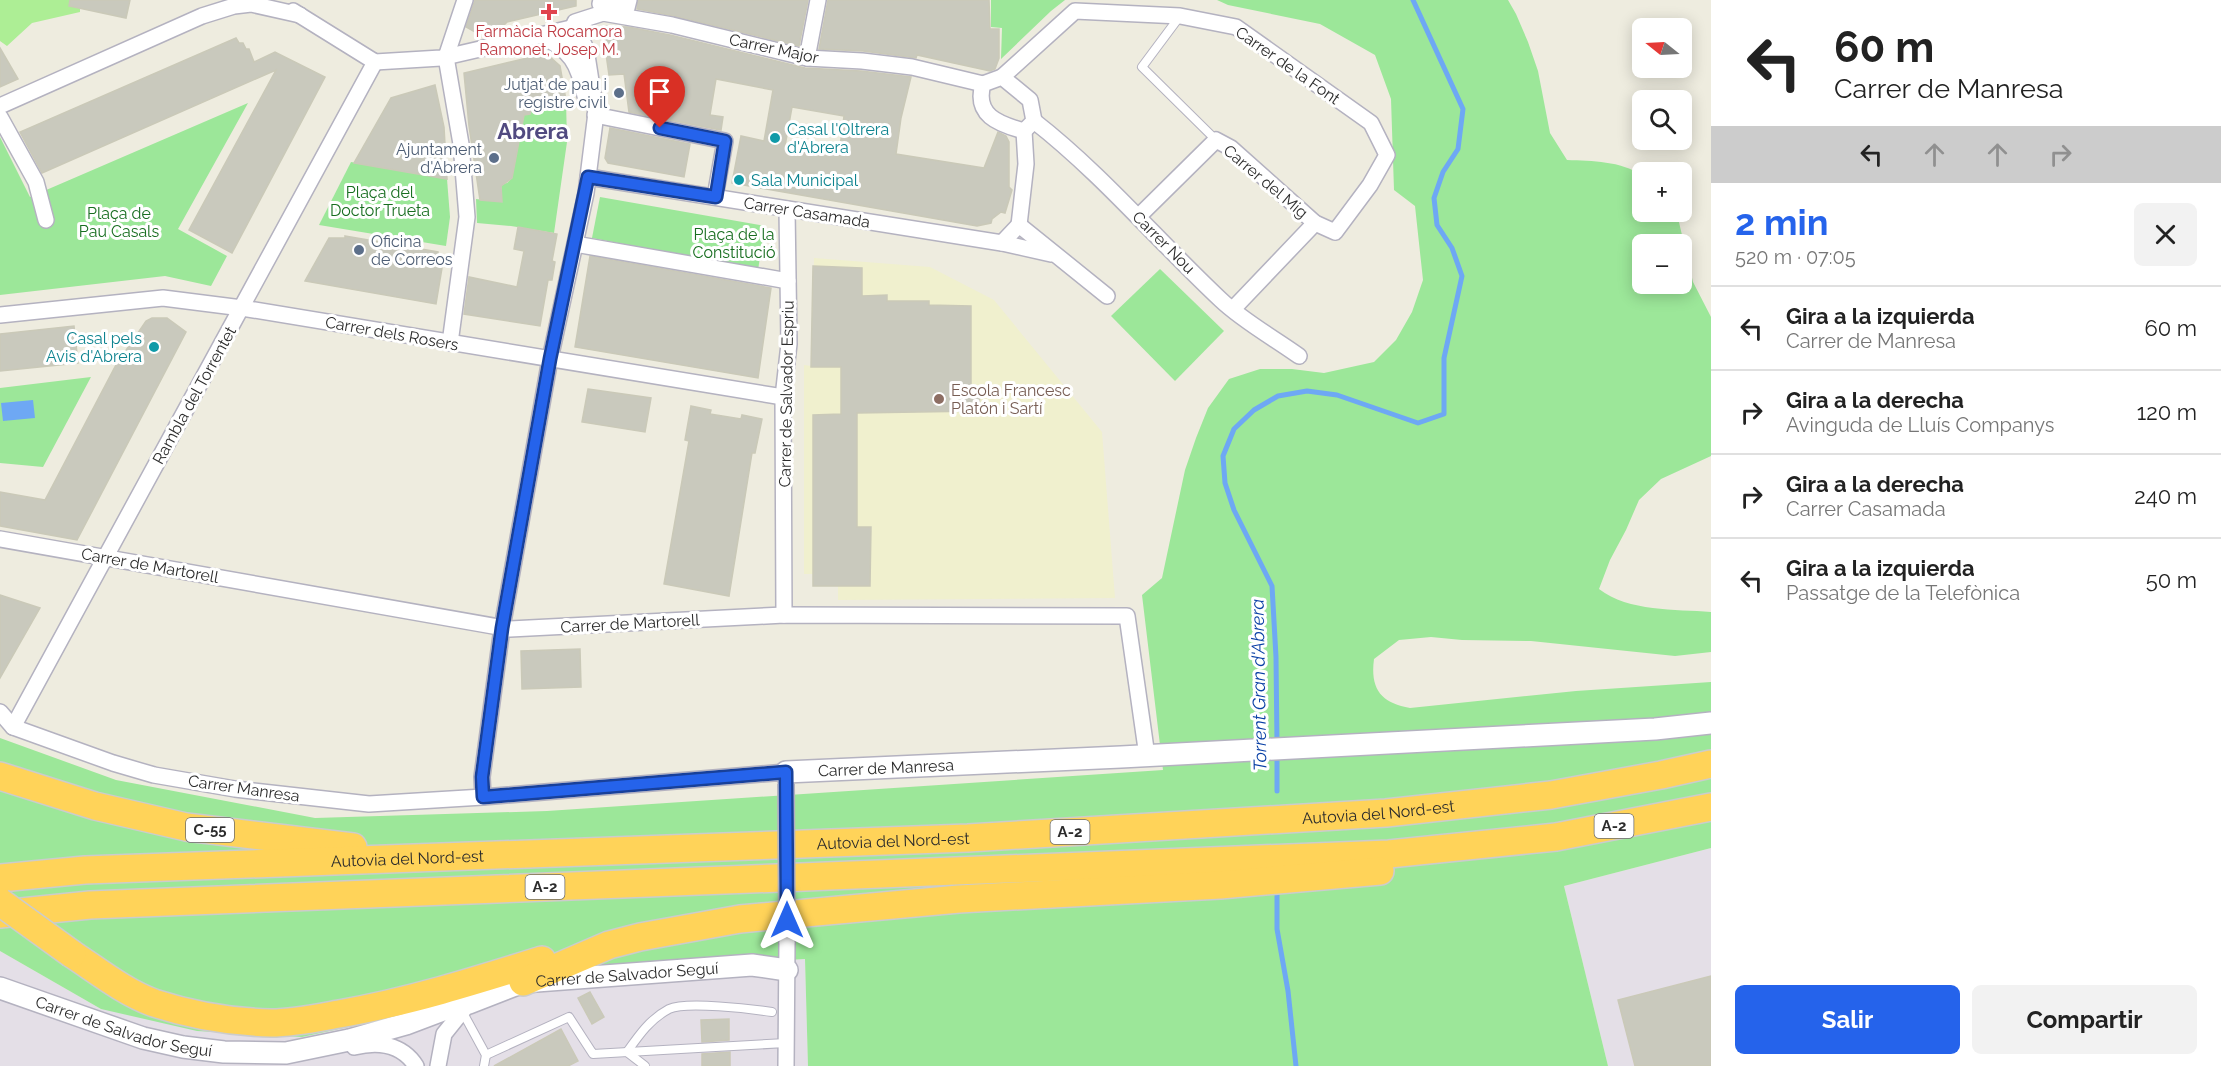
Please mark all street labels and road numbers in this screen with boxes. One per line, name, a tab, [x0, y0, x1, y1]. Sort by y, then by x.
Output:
street label: Carrer de la Font	[1232, 22, 1344, 109]
street label: Carrer Major	[728, 30, 821, 67]
street label: Carrer del Mig	[1220, 141, 1312, 222]
street label: Carrer Casamada	[742, 193, 871, 232]
street label: Carrer Nou	[1128, 207, 1199, 278]
street label: Carrer de Salvador Espriu	[775, 300, 798, 488]
street label: Carrer dels Rosers	[324, 312, 460, 355]
street label: Rambla del Torrentet	[149, 322, 241, 467]
street label: Carrer de Martorell	[80, 544, 221, 587]
street label: Carrer de Martorell	[560, 610, 701, 637]
street label: Carrer de Manresa	[817, 755, 954, 781]
street label: Carrer Manresa	[187, 771, 301, 806]
street label: Autovia del Nord-est	[1301, 797, 1456, 828]
road number: A-2	[1594, 814, 1634, 838]
road number: C-55	[186, 818, 234, 842]
road number: A-2	[1050, 820, 1090, 844]
street label: Autovia del Nord-est	[816, 829, 971, 853]
street label: Autovia del Nord-est	[331, 847, 485, 871]
road number: A-2	[526, 875, 564, 899]
street label: Carrer de Salvador Seguí	[535, 958, 720, 991]
street label: Carrer de Salvador Seguí	[33, 992, 214, 1061]

